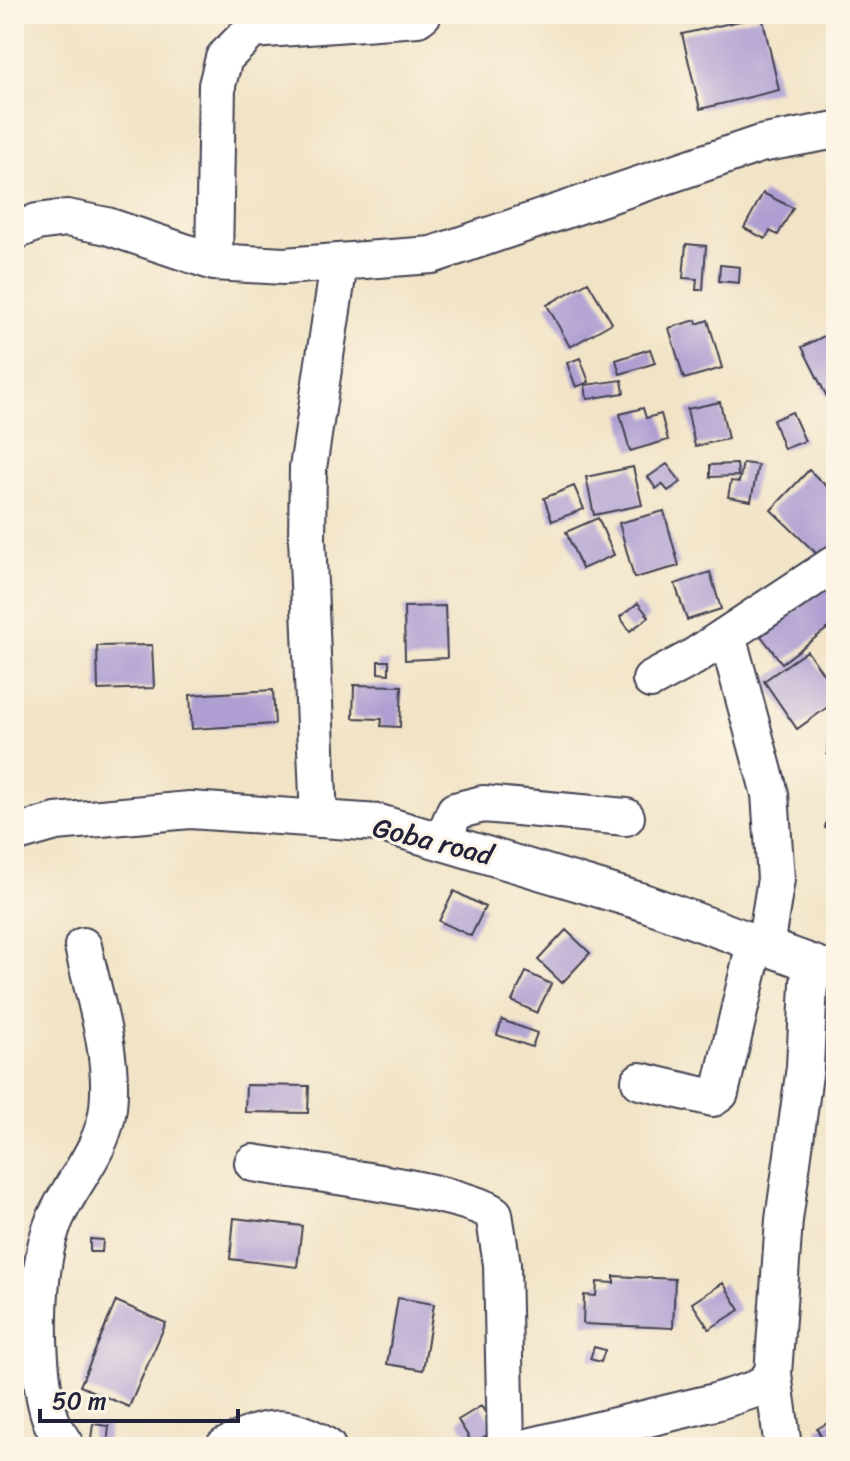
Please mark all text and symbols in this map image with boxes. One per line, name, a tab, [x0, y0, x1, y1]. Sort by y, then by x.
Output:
street label: Goba road	[368, 802, 501, 880]
scale bar	[40, 1373, 238, 1423]
text: 50 m	[52, 1380, 107, 1422]

